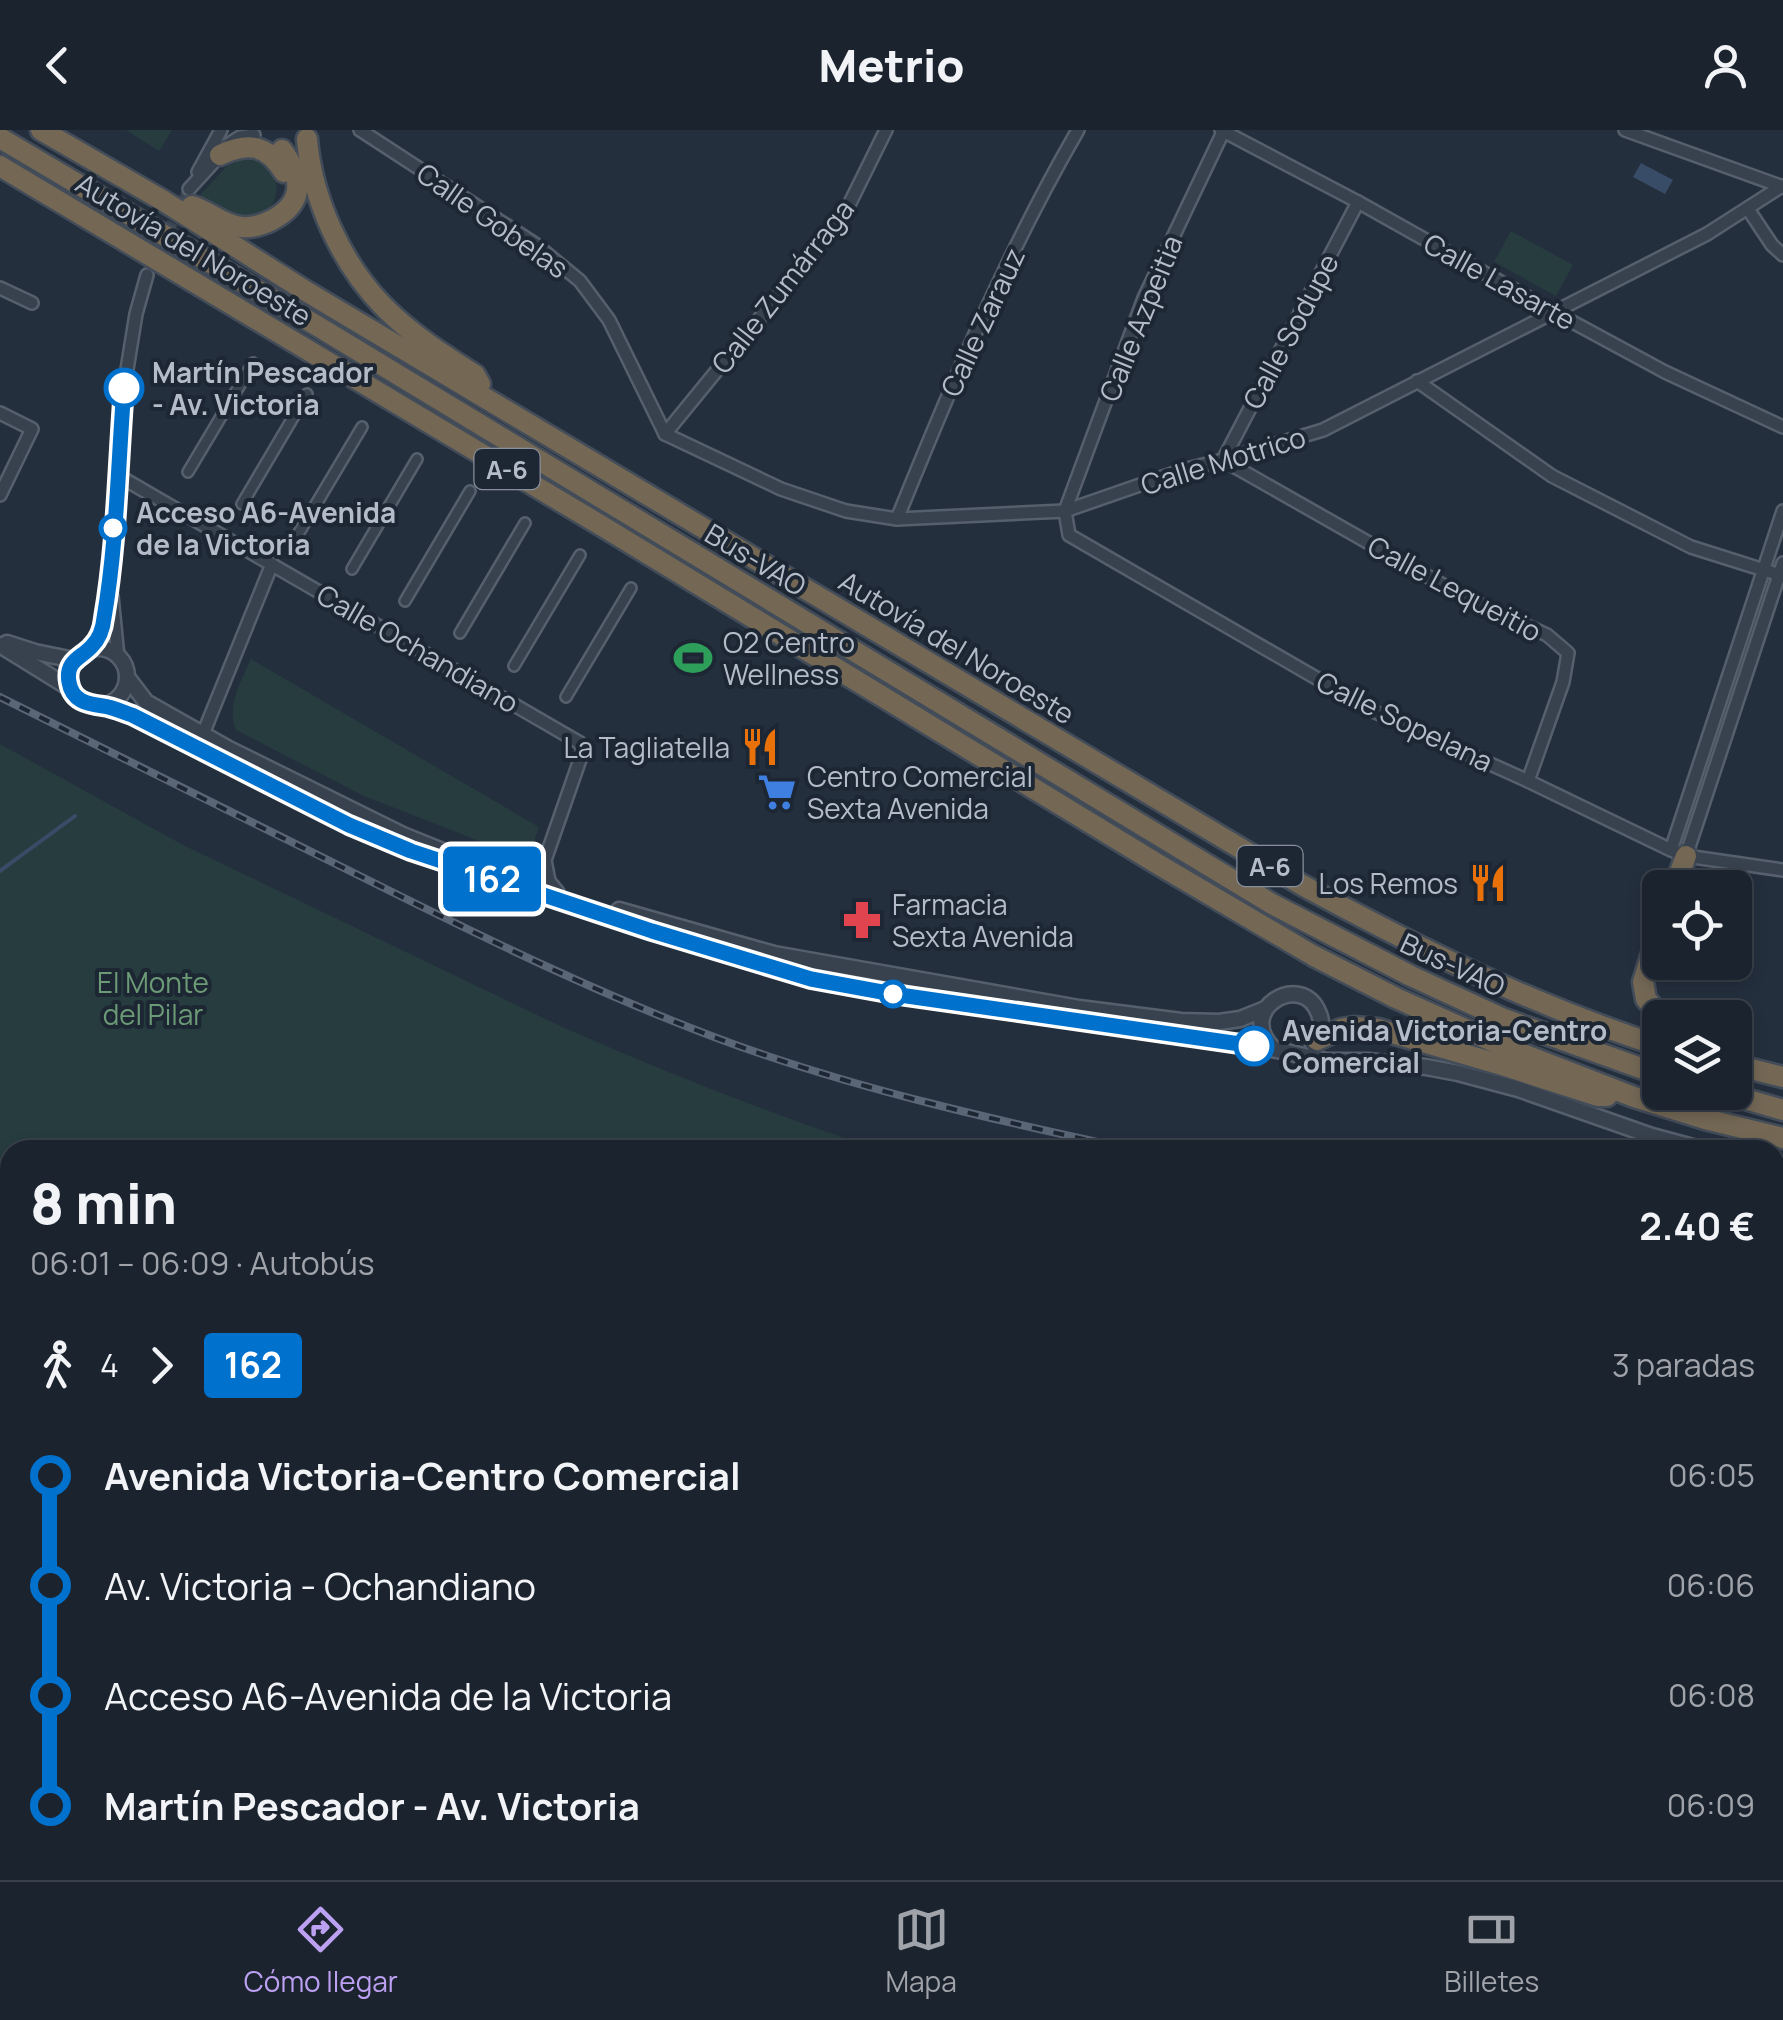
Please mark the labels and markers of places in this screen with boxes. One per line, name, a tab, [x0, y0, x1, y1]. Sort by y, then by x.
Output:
place label: Martín Pescador - Av. Victoria	[152, 353, 374, 423]
marker: Martín Pescador - Av. Victoria	[105, 369, 143, 407]
place label: Acceso A6-Avenida de la Victoria	[136, 493, 396, 563]
marker: Acceso A6-Avenida de la Victoria	[100, 515, 126, 541]
place label: O2 Centro Wellness	[723, 623, 855, 693]
sports icon: O2 Centro Wellness	[672, 637, 714, 679]
restaurant icon: La Tagliatella	[739, 726, 781, 768]
place label: La Tagliatella	[563, 728, 730, 766]
place label: Centro Comercial Sexta Avenida	[807, 757, 1033, 827]
supermarket icon: Centro Comercial Sexta Avenida	[756, 771, 798, 813]
restaurant icon: Los Remos	[1467, 862, 1509, 904]
place label: Los Remos	[1319, 864, 1458, 902]
place label: Farmacia Sexta Avenida	[892, 885, 1074, 955]
pharmacy icon: Farmacia Sexta Avenida	[841, 899, 883, 941]
unlabelled marker	[880, 981, 906, 1007]
place label: Avenida Victoria-Centro Comercial	[1282, 1011, 1607, 1081]
marker: Avenida Victoria-Centro Comercial	[1235, 1027, 1273, 1065]

